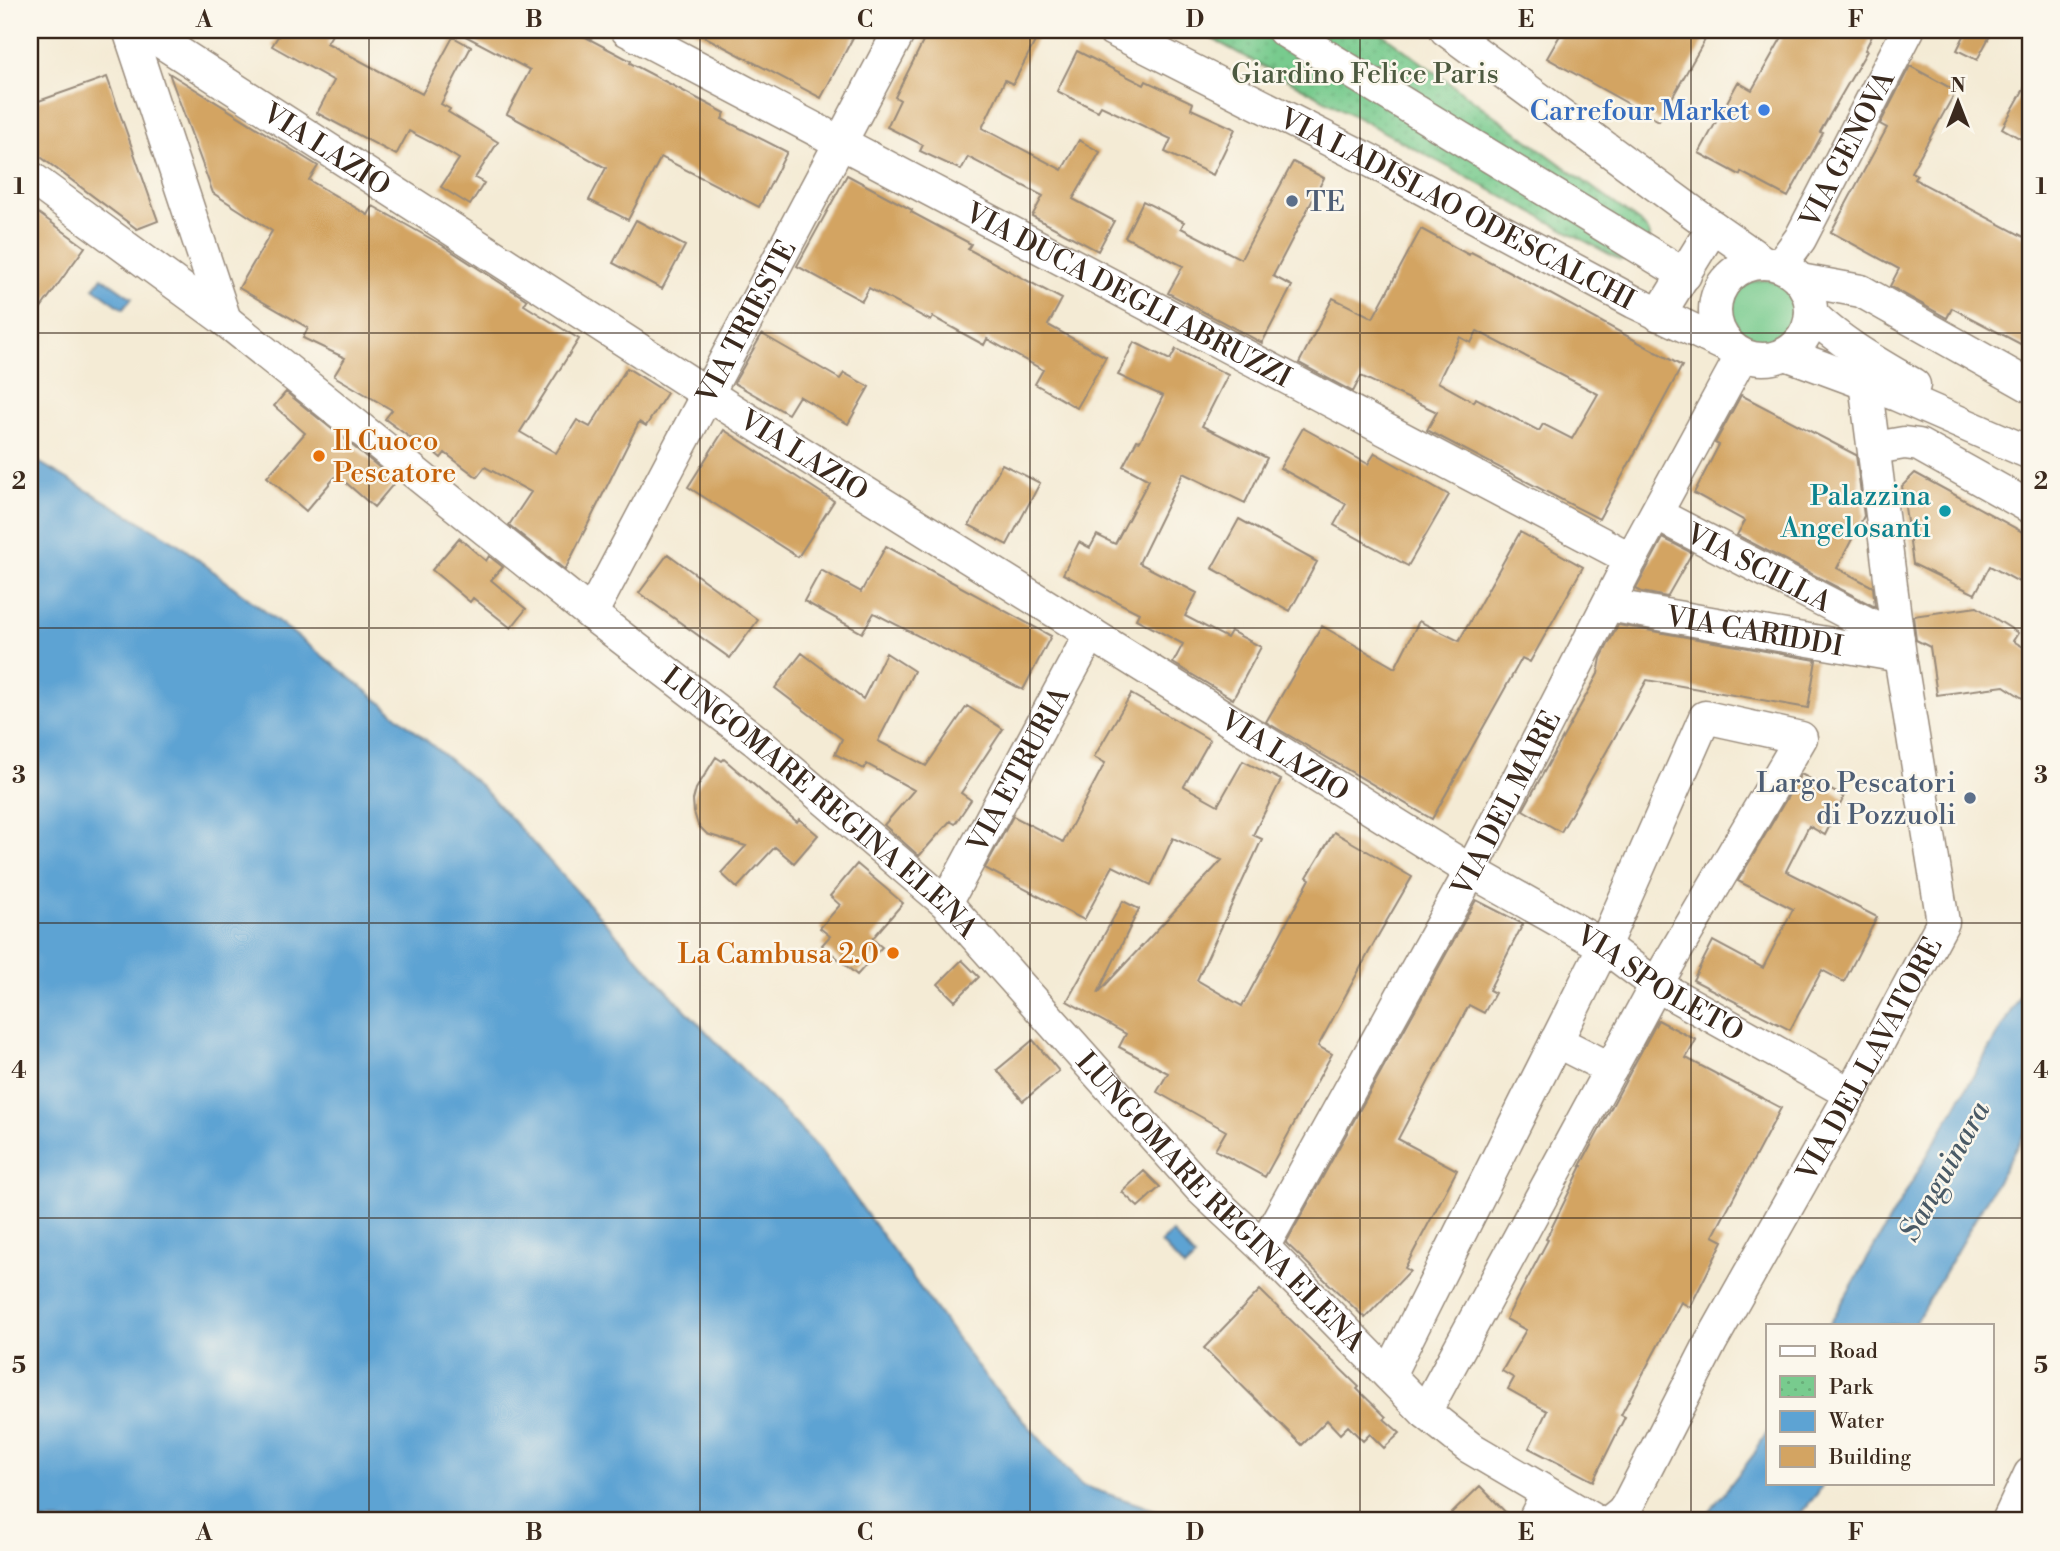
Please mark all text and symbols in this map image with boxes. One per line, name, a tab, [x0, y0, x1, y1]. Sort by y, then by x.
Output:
text: A	[195, 6, 213, 34]
text: B	[525, 6, 543, 34]
text: C	[857, 6, 873, 34]
text: D	[1186, 6, 1204, 34]
text: E	[1518, 6, 1534, 34]
text: F	[1848, 6, 1864, 34]
park label: Giardino Felice Paris	[1231, 57, 1499, 92]
street label: VIA GENOVA	[1792, 64, 1903, 235]
north arrow	[1924, 66, 1994, 136]
text: N	[1950, 74, 1966, 98]
place label: Carrefour Market	[1530, 94, 1750, 129]
street label: VIA LAZIO	[255, 95, 397, 204]
street label: VIA LADISLAO ODESCALCHI	[1272, 101, 1641, 318]
marker: Carrefour Market	[1756, 102, 1772, 118]
text: 1	[13, 173, 25, 201]
text: 1	[2035, 173, 2047, 201]
place label: TE	[1306, 185, 1345, 220]
marker: TE	[1284, 193, 1300, 209]
street label: VIA DUCA DEGLI ABRUZZI	[958, 195, 1297, 396]
street label: VIA TRIESTE	[689, 234, 805, 411]
street label: VIA LAZIO	[732, 402, 874, 509]
place label: Il Cuoco Pescatore	[333, 424, 456, 491]
marker: Il Cuoco Pescatore	[311, 448, 327, 464]
text: 2	[12, 468, 26, 496]
text: 2	[2034, 468, 2048, 496]
place label: Palazzina Angelosanti	[1779, 479, 1932, 546]
marker: Palazzina Angelosanti	[1937, 503, 1953, 519]
street label: VIA SCILLA	[1679, 516, 1838, 621]
street label: VIA CARIDDI	[1662, 599, 1846, 665]
street label: LUNGOMARE REGINA ELENA	[655, 659, 985, 946]
street label: VIA ETRURIA	[960, 680, 1078, 860]
street label: VIA LAZIO	[1213, 703, 1355, 810]
street label: VIA DEL MARE	[1444, 705, 1569, 903]
text: 3	[12, 762, 26, 790]
text: 3	[2034, 762, 2048, 790]
place label: Largo Pescatori di Pozzuoli	[1756, 766, 1956, 833]
marker: Largo Pescatori di Pozzuoli	[1962, 790, 1978, 806]
street label: VIA SPOLETO	[1569, 918, 1750, 1050]
street label: VIA DEL LAVATORE	[1789, 931, 1951, 1188]
place label: La Cambusa 2.0	[678, 937, 879, 972]
marker: La Cambusa 2.0	[885, 945, 901, 961]
street label: LUNGOMARE REGINA ELENA	[1068, 1045, 1372, 1360]
text: 4	[11, 1057, 27, 1085]
text: 4	[2033, 1057, 2049, 1085]
water label: Sanguinara	[1891, 1094, 1999, 1248]
legend	[1766, 1324, 1994, 1484]
text: Road	[1829, 1339, 1878, 1365]
text: 5	[12, 1352, 26, 1380]
text: 5	[2034, 1352, 2048, 1380]
text: Park	[1829, 1375, 1874, 1401]
text: Water	[1828, 1409, 1884, 1435]
text: Building	[1828, 1445, 1911, 1471]
text: A	[195, 1519, 213, 1547]
text: B	[525, 1519, 543, 1547]
text: C	[857, 1519, 873, 1547]
text: D	[1186, 1519, 1204, 1547]
text: E	[1518, 1519, 1534, 1547]
text: F	[1848, 1519, 1864, 1547]

